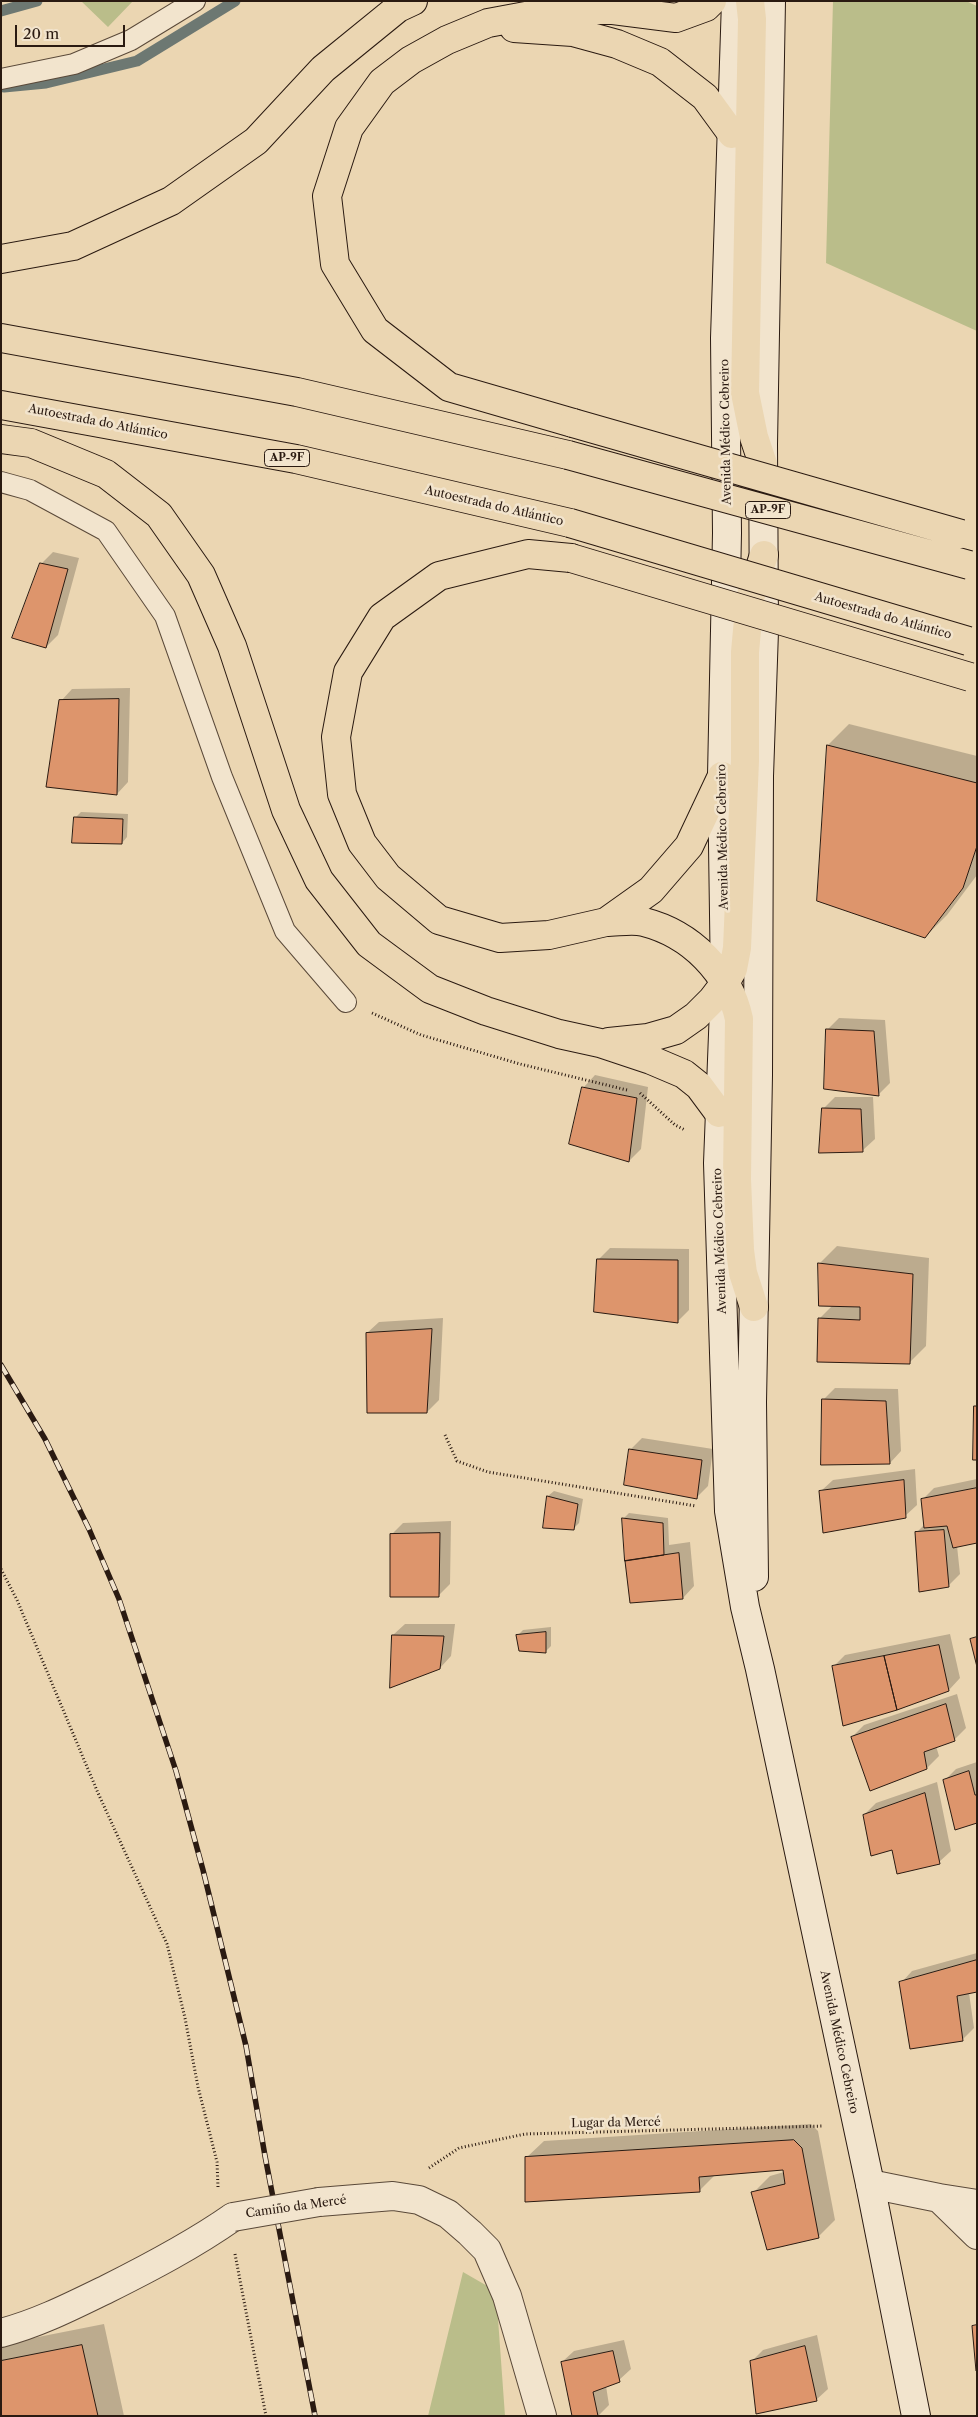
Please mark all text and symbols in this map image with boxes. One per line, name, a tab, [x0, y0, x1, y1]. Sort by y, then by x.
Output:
scale bar	[18, 15, 128, 47]
text: 20 m	[23, 24, 59, 43]
street label: Avenida Médico Cebreiro	[718, 359, 734, 505]
street label: Autoestrada do Atlántico	[27, 401, 169, 443]
road number: AP-9F	[264, 449, 310, 466]
street label: Autoestrada do Atlántico	[423, 483, 565, 529]
road number: AP-9F	[746, 502, 790, 518]
street label: Autoestrada do Atlántico	[813, 590, 953, 642]
street label: Avenida Médico Cebreiro	[715, 764, 731, 910]
street label: Avenida Médico Cebreiro	[710, 1168, 730, 1314]
street label: Avenida Médico Cebreiro	[817, 1969, 861, 2115]
street label: Lugar da Mercé	[571, 2115, 661, 2131]
street label: Camiño da Mercé	[245, 2193, 347, 2221]

